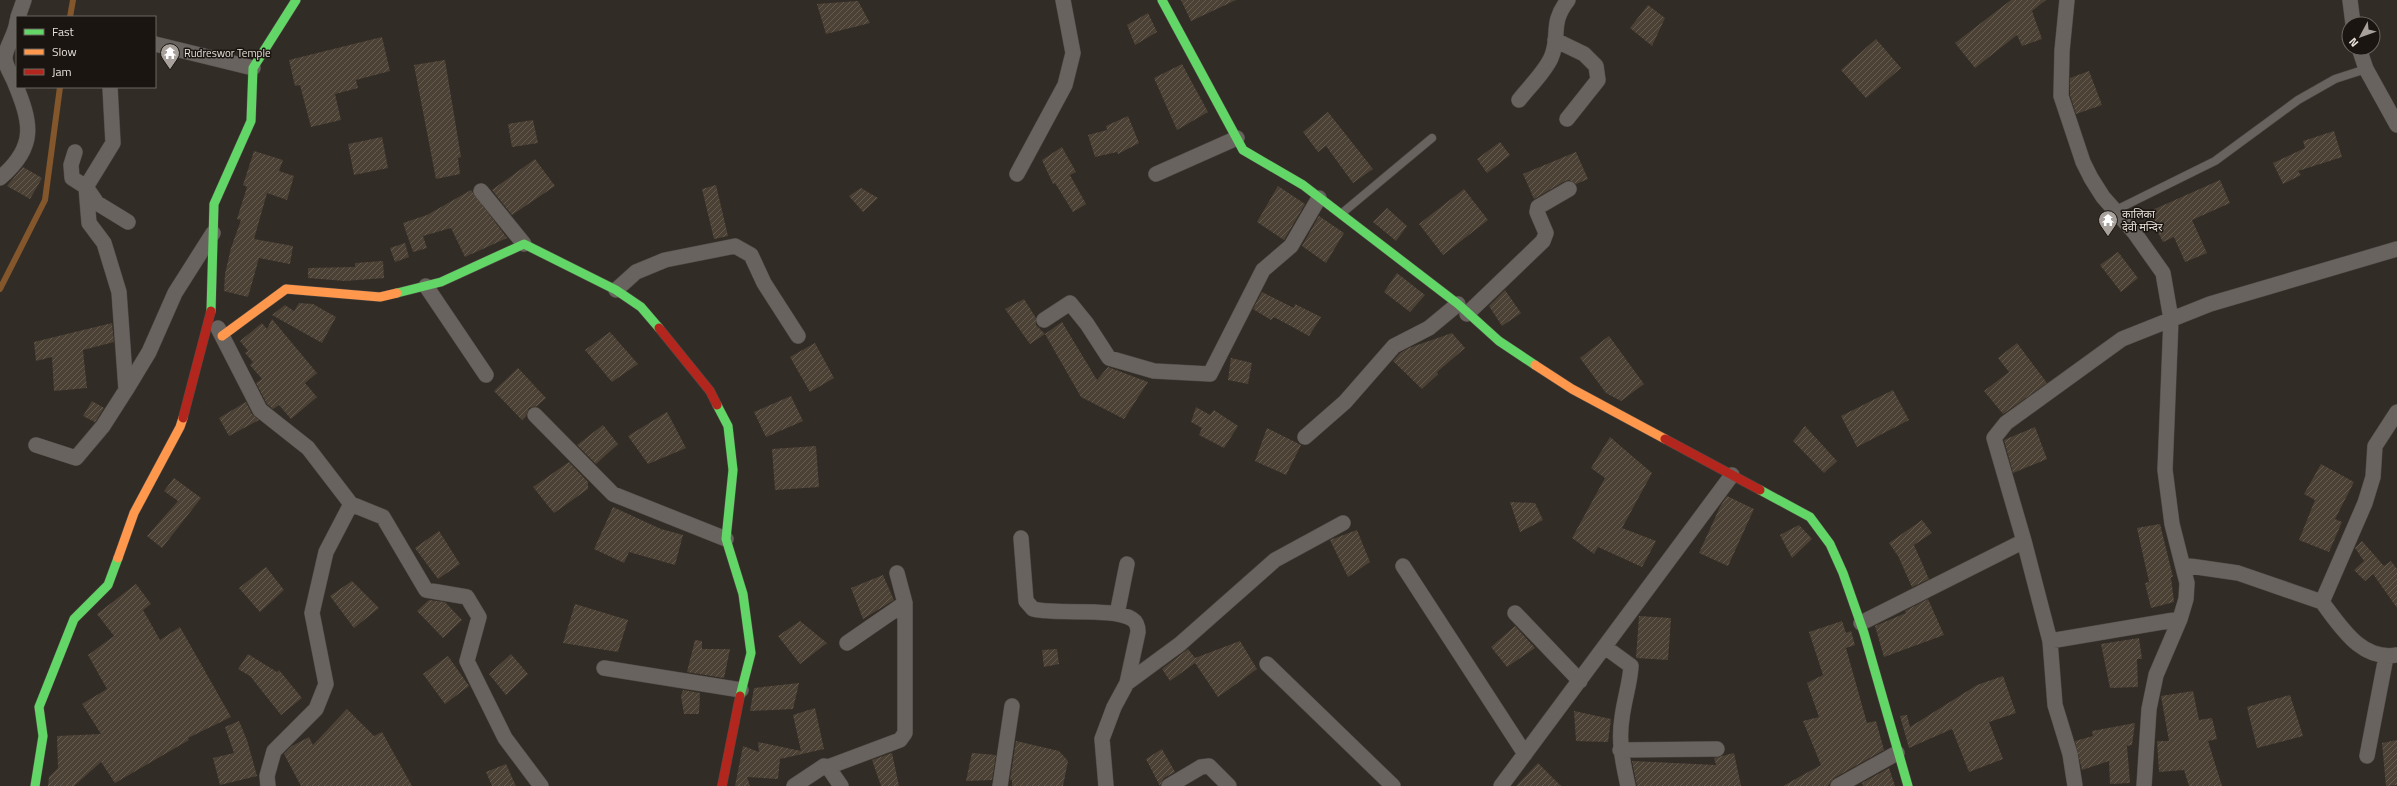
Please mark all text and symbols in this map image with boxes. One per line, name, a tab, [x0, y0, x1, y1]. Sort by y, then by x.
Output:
legend	[16, 16, 156, 88]
north arrow	[2341, 16, 2381, 56]
text: Fast	[52, 22, 75, 41]
text: N	[2345, 34, 2362, 51]
text: Slow	[52, 42, 77, 61]
temple icon: Rudreswor Temple	[159, 42, 181, 70]
place label: Rudreswor Temple	[184, 45, 271, 61]
text: Jam	[52, 62, 72, 81]
place label: कालिका देवी मन्दिर	[2122, 206, 2163, 235]
temple icon: कालिका देवी मन्दिर	[2097, 209, 2119, 237]

